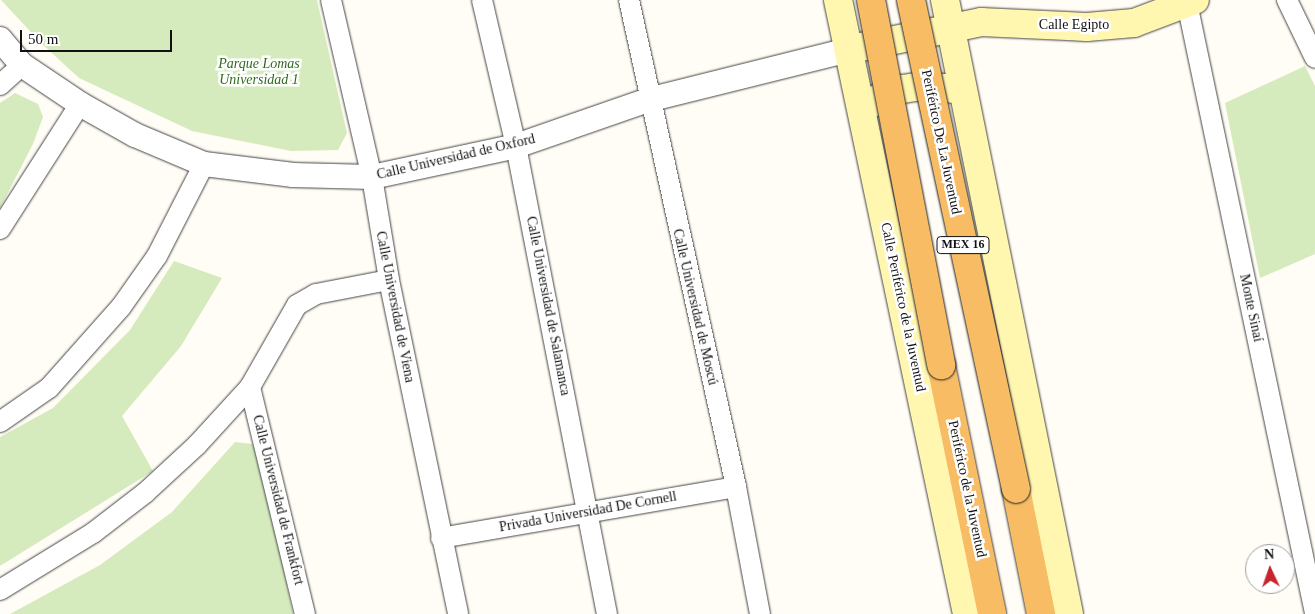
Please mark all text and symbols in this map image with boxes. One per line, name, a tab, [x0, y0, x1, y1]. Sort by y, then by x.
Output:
street label: Calle Egipto	[1039, 17, 1109, 33]
scale bar	[22, 20, 175, 52]
text: 50 m	[28, 31, 58, 47]
park label: Parque Lomas Universidad 1	[218, 56, 300, 88]
street label: Periférico De La Juventud	[917, 68, 965, 216]
street label: Calle Universidad de Oxford	[375, 131, 537, 183]
street label: Calle Universidad de Salamanca	[522, 215, 574, 397]
street label: Calle Periférico de la Juventud	[877, 221, 929, 393]
street label: Calle Universidad de Moscú	[669, 227, 721, 387]
street label: Calle Universidad de Viena	[372, 230, 418, 384]
road number: MEX 16	[936, 236, 990, 254]
street label: Monte Sinaí	[1236, 273, 1266, 343]
street label: Calle Universidad de Frankfort	[249, 413, 307, 587]
street label: Periférico de la Juventud	[944, 419, 990, 559]
street label: Privada Universidad De Cornell	[498, 488, 678, 536]
north arrow	[1245, 544, 1295, 594]
text: N	[1264, 547, 1275, 562]

